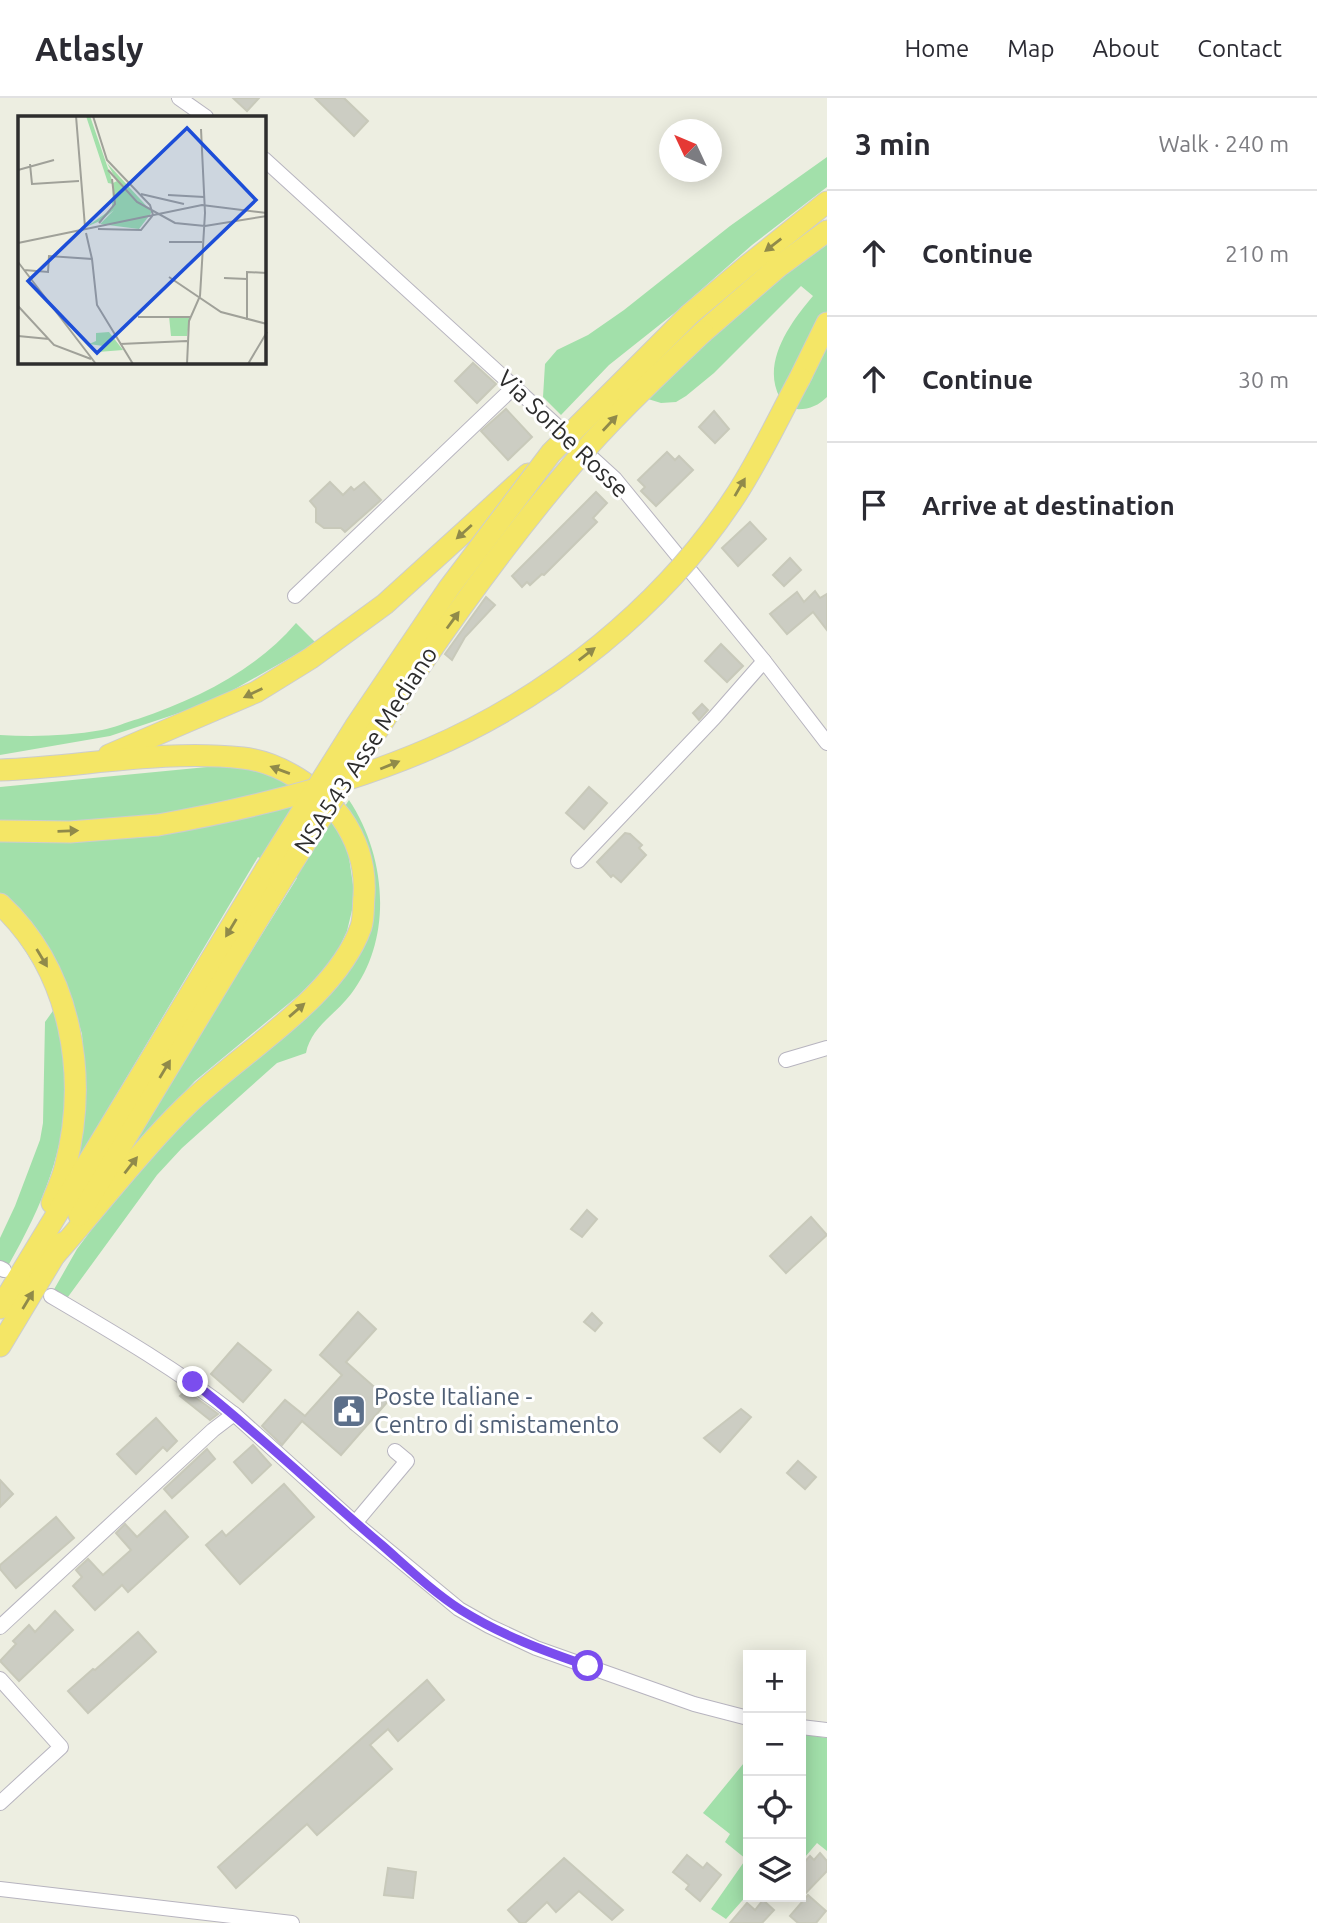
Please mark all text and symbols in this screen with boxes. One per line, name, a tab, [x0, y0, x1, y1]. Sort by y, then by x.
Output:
text: Atlasly	[35, 30, 144, 67]
text: Home	[904, 35, 969, 62]
text: Map	[1007, 35, 1054, 62]
text: About	[1092, 35, 1159, 62]
text: Contact	[1197, 35, 1282, 62]
inset map	[18, 116, 266, 364]
north arrow	[659, 119, 722, 182]
text: 3 min	[855, 127, 931, 161]
text: Walk · 240 m	[1158, 131, 1289, 156]
icon: ahead	[855, 234, 893, 272]
one-way arrow	[765, 237, 783, 252]
text: Continue	[922, 239, 1033, 268]
text: 210 m	[1225, 241, 1289, 266]
icon: ahead	[855, 360, 893, 398]
street label: Via Sorbe Rosse	[492, 364, 634, 503]
text: Continue	[922, 365, 1033, 394]
text: 30 m	[1238, 367, 1289, 392]
one-way arrow	[602, 415, 618, 432]
one-way arrow	[734, 477, 746, 497]
icon: arrive	[855, 486, 893, 524]
text: Arrive at destination	[922, 491, 1175, 520]
one-way arrow	[455, 524, 473, 540]
one-way arrow	[445, 611, 459, 629]
street label: NSA543 Asse Mediano	[289, 641, 443, 858]
one-way arrow	[578, 647, 596, 661]
one-way arrow	[243, 687, 263, 698]
one-way arrow	[379, 759, 400, 770]
one-way arrow	[270, 764, 291, 775]
one-way arrow	[57, 826, 79, 837]
one-way arrow	[224, 918, 237, 937]
one-way arrow	[35, 948, 48, 967]
one-way arrow	[288, 1002, 306, 1018]
one-way arrow	[159, 1060, 172, 1079]
one-way arrow	[124, 1157, 139, 1175]
one-way arrow	[21, 1291, 34, 1310]
route end	[177, 1366, 208, 1397]
place label: Poste Italiane - Centro di smistamento	[374, 1383, 619, 1438]
public building icon: Poste Italiane - Centro di smistamento	[330, 1392, 368, 1430]
route start	[572, 1650, 603, 1681]
map controls	[743, 1650, 806, 1902]
button: +	[743, 1650, 806, 1713]
button: −	[743, 1713, 806, 1776]
button: locate	[743, 1776, 806, 1839]
button: layers	[743, 1839, 806, 1902]

